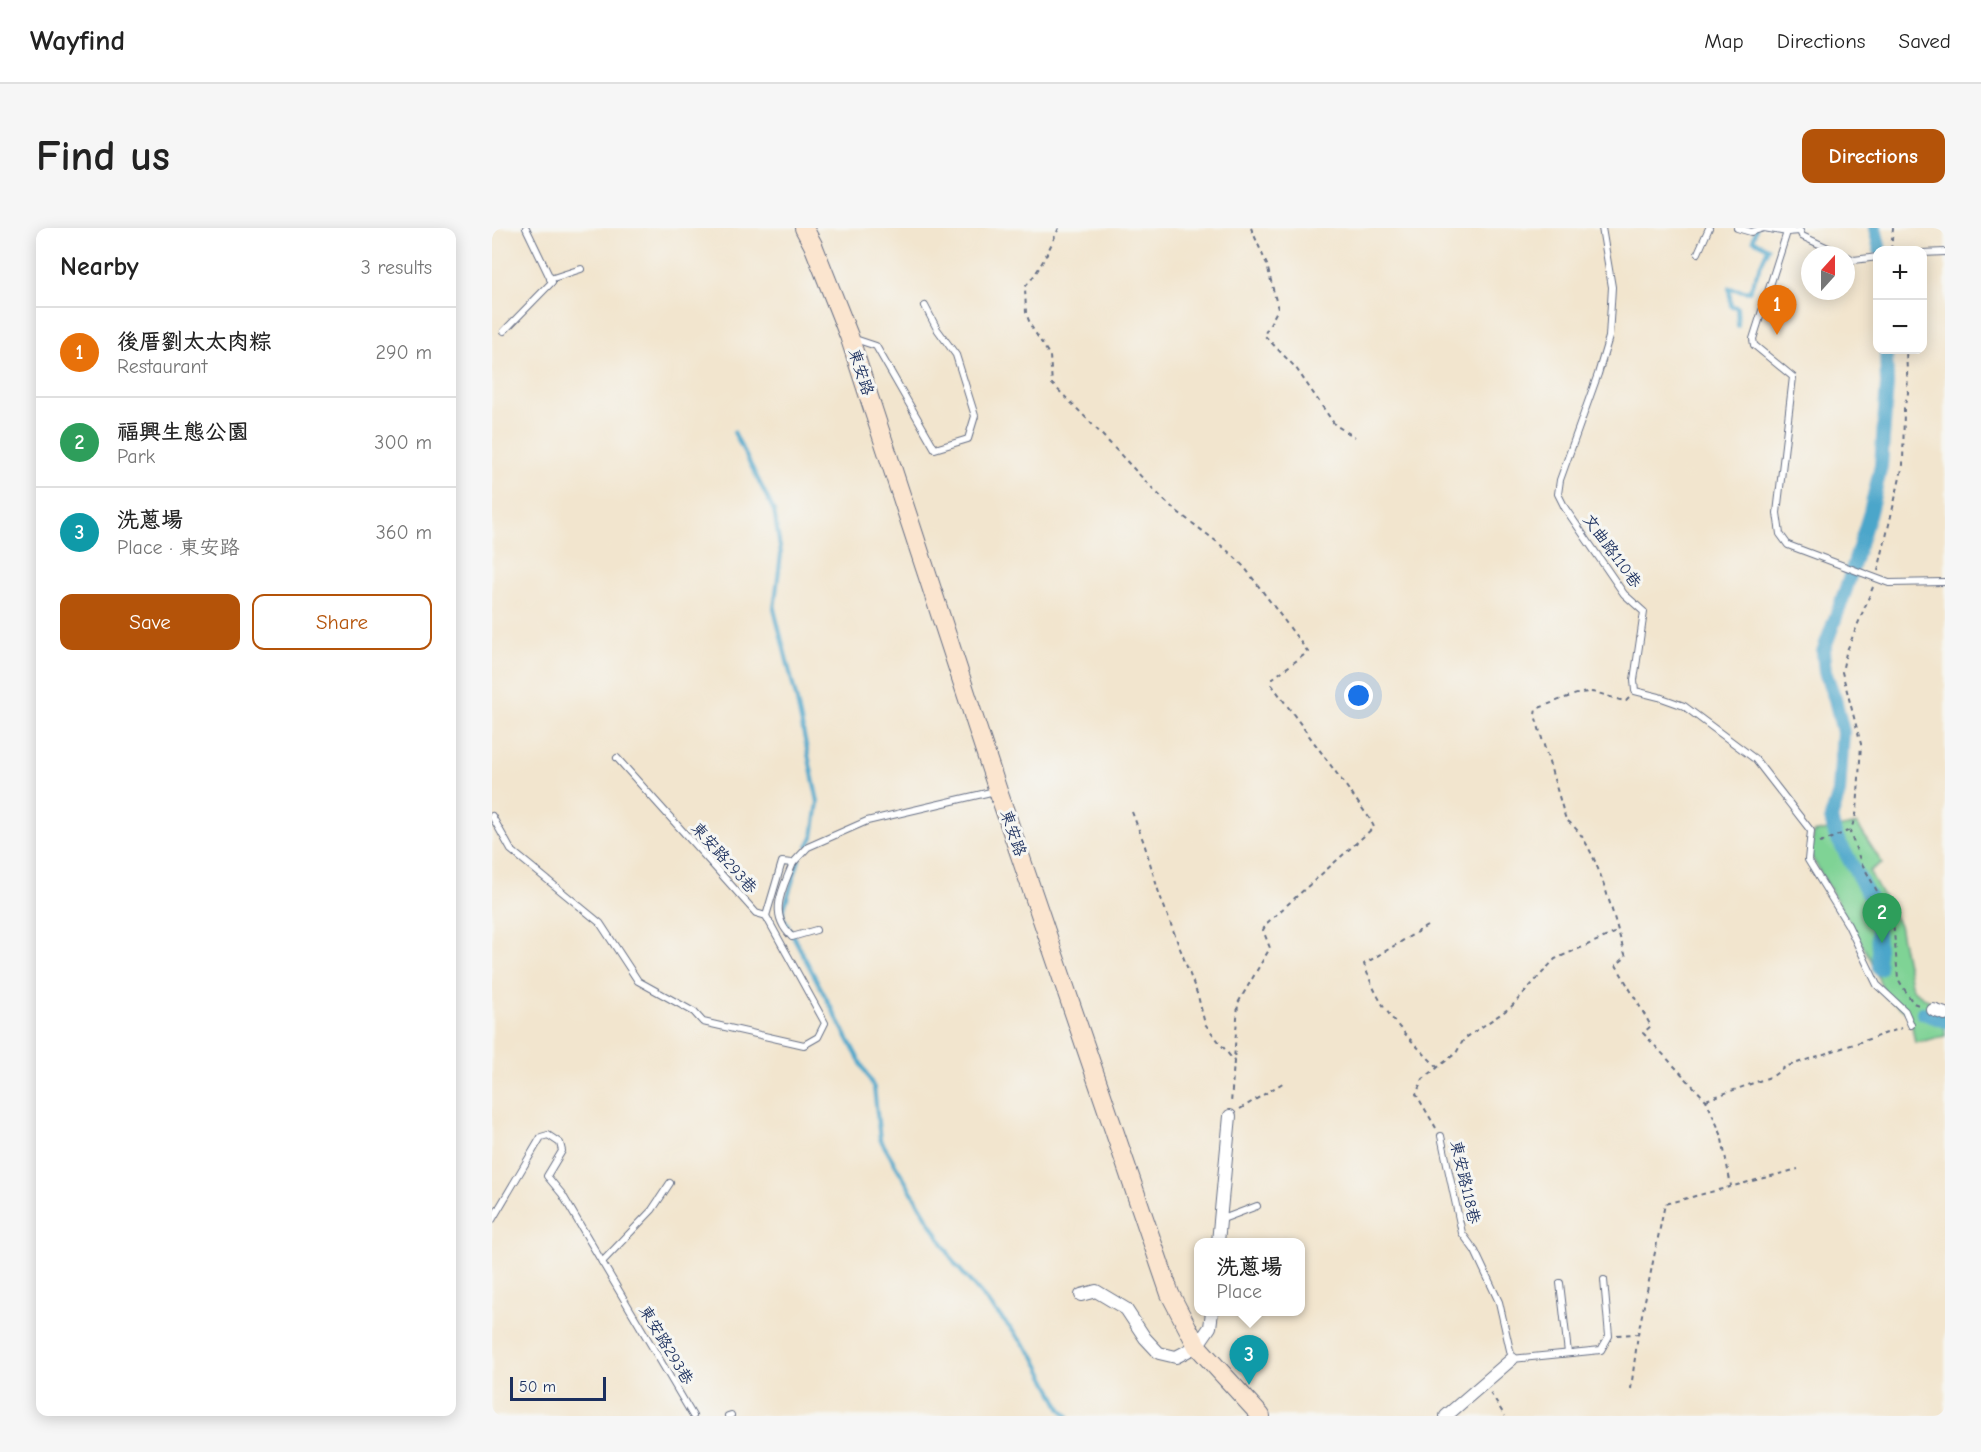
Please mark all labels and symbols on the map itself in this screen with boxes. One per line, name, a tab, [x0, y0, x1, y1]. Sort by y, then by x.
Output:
north arrow	[1801, 246, 1855, 300]
pin: 1	[1758, 285, 1796, 335]
street label: 東安路	[845, 346, 877, 398]
street label: 文曲路110巷	[1579, 511, 1645, 591]
your location	[1344, 681, 1373, 710]
street label: 東安路	[997, 807, 1029, 859]
street label: 東安路293巷	[688, 819, 760, 897]
pin: 2	[1862, 894, 1902, 943]
street label: 東安路118巷	[1447, 1139, 1483, 1225]
street label: 東安路293巷	[635, 1302, 697, 1388]
pin: 3	[1230, 1336, 1269, 1385]
scale bar	[510, 1374, 606, 1402]

